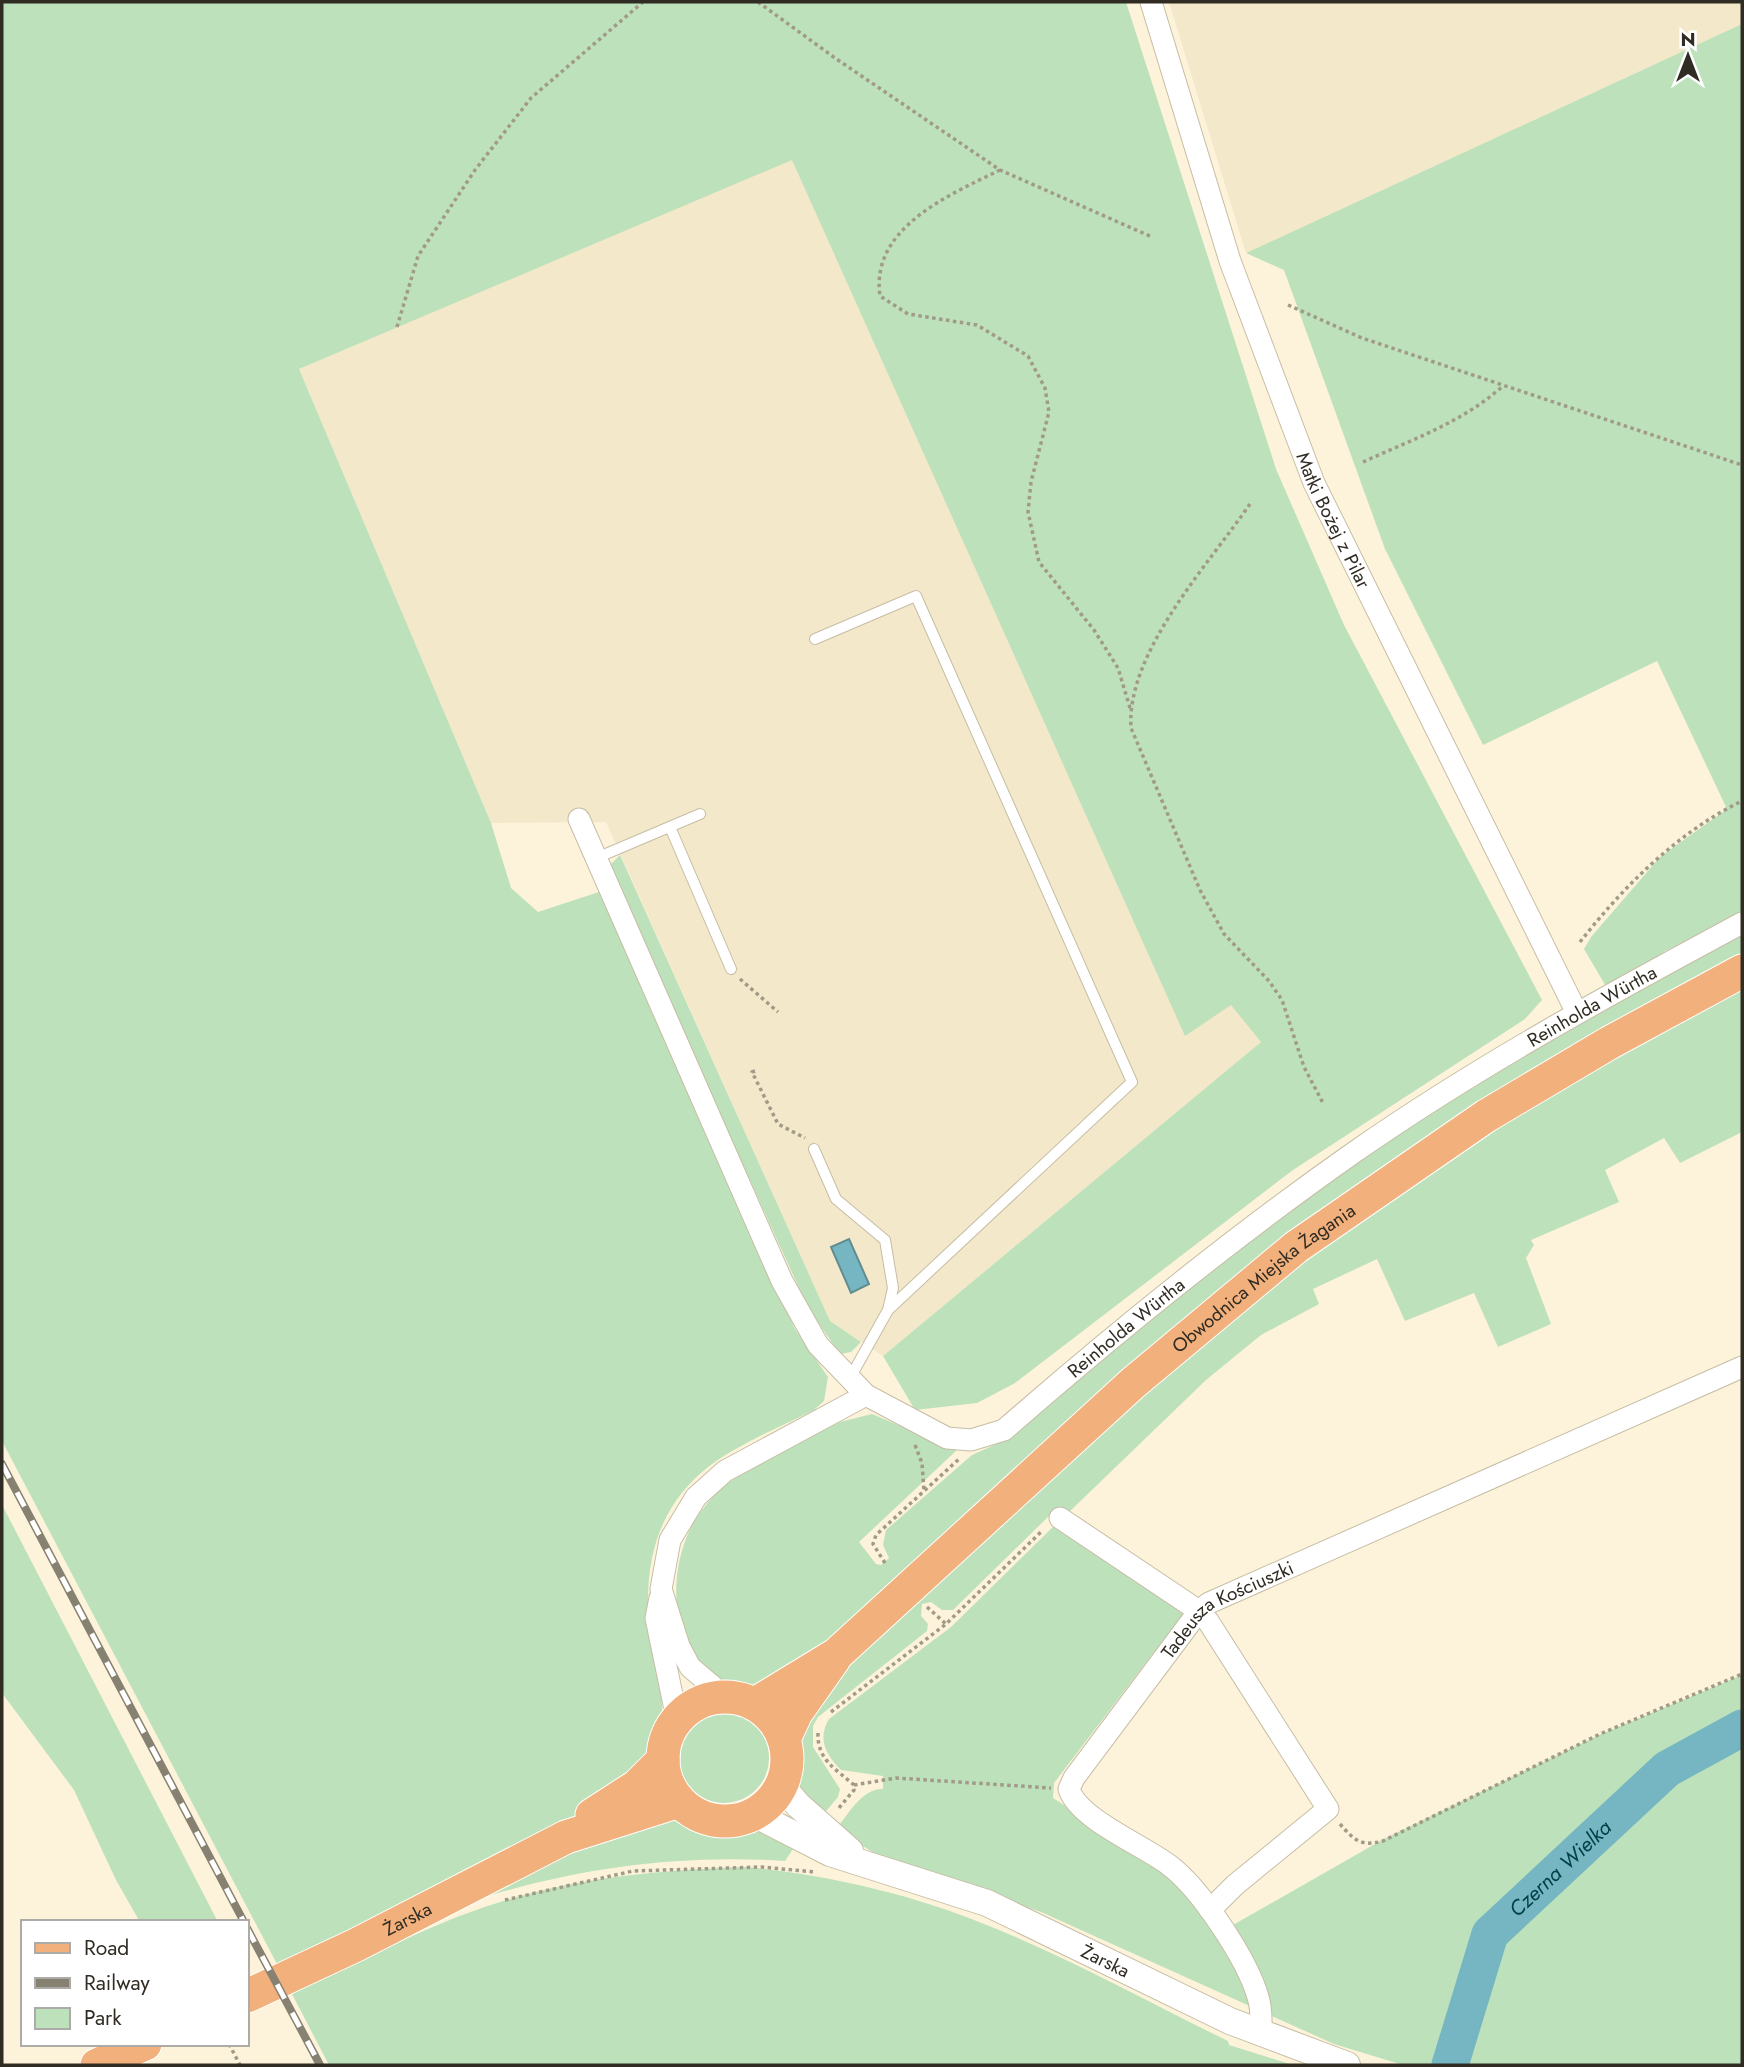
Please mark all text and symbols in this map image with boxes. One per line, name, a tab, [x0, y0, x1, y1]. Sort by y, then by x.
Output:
north arrow	[1653, 21, 1723, 91]
text: N	[1680, 26, 1696, 53]
street label: Matki Bożej z Pilar	[1290, 448, 1378, 593]
street label: Reinholda Würtha	[1522, 958, 1661, 1053]
street label: Obwodnica Miejska Żagania	[1166, 1197, 1361, 1359]
street label: Reinholda Würtha	[1061, 1271, 1190, 1384]
street label: Tadeusza Kościuszki	[1154, 1554, 1298, 1664]
water label: Czerna Wielka	[1502, 1813, 1618, 1924]
street label: Żarska	[378, 1895, 436, 1942]
legend	[21, 1920, 248, 2046]
text: Road	[84, 1933, 129, 1963]
street label: Żarska	[1077, 1937, 1135, 1984]
text: Railway	[84, 1968, 150, 1998]
text: Park	[84, 2003, 122, 2033]

